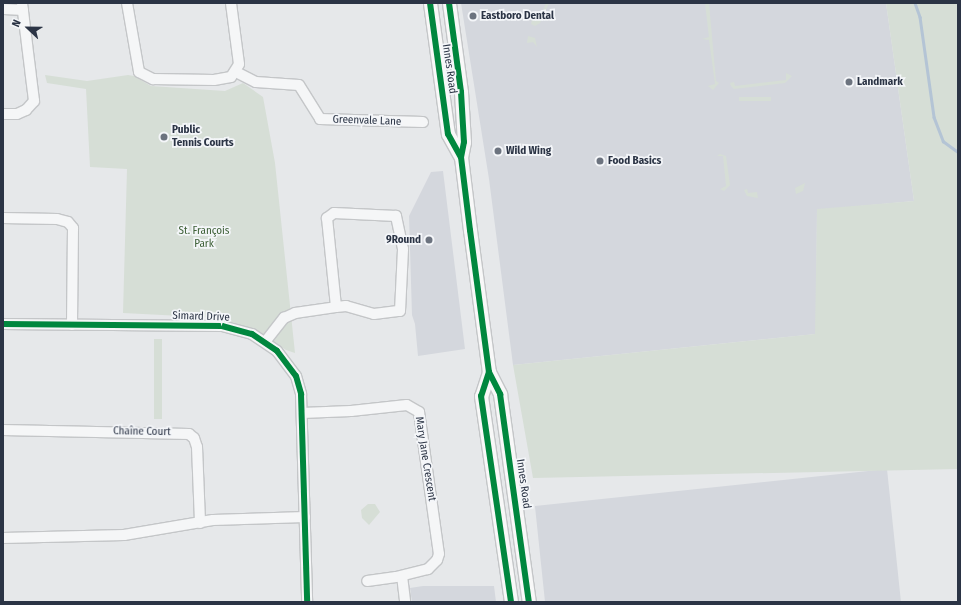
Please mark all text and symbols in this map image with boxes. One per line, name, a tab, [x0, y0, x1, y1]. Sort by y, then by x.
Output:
north arrow	[8, 8, 48, 48]
place label: Eastboro Dental	[481, 9, 554, 23]
marker: Eastboro Dental	[468, 11, 478, 21]
text: N	[9, 18, 24, 29]
street label: Innes Road	[439, 43, 459, 95]
place label: Landmark	[857, 75, 903, 89]
marker: Landmark	[844, 77, 854, 87]
street label: Greenvale Lane	[332, 113, 402, 129]
place label: Public Tennis Courts	[172, 124, 234, 150]
marker: Public Tennis Courts	[159, 132, 169, 142]
place label: Wild Wing	[506, 144, 551, 158]
marker: Wild Wing	[493, 146, 503, 156]
place label: Food Basics	[608, 154, 661, 168]
marker: Food Basics	[595, 156, 605, 166]
park label: St. François Park	[179, 225, 229, 251]
place label: 9Round	[386, 233, 421, 247]
marker: 9Round	[424, 235, 434, 245]
street label: Simard Drive	[172, 309, 230, 325]
street label: Mary Jane Crescent	[412, 416, 438, 502]
street label: Chaîne Court	[113, 425, 171, 439]
street label: Innes Road	[513, 458, 533, 510]

